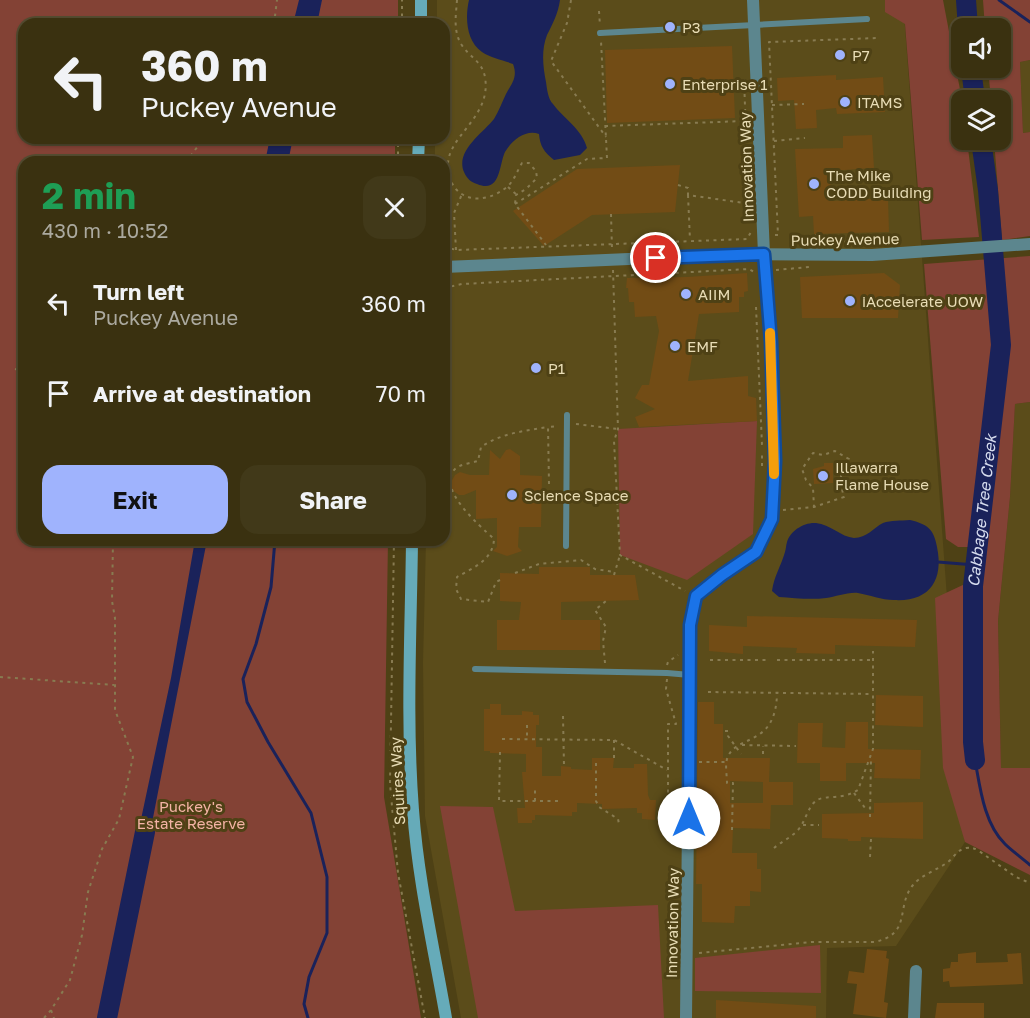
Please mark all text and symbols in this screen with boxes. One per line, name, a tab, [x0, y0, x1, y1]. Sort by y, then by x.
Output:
place label: P3	[682, 18, 701, 36]
map controls	[951, 18, 1011, 150]
button: sound	[951, 18, 1011, 78]
marker: P3	[663, 20, 677, 34]
text: 360 m	[141, 40, 268, 90]
icon: left	[42, 42, 120, 120]
place label: P7	[852, 46, 870, 64]
marker: P7	[833, 48, 847, 62]
place label: Enterprise 1	[682, 75, 768, 93]
marker: Enterprise 1	[663, 77, 677, 91]
button: layers	[951, 90, 1011, 150]
text: Puckey Avenue	[141, 91, 337, 123]
place label: ITAMS	[857, 93, 902, 111]
marker: ITAMS	[838, 95, 852, 109]
street label: Innovation Way	[735, 111, 757, 223]
place label: The Mike CODD Building	[826, 166, 932, 201]
text: 2 min	[42, 174, 136, 217]
button: close	[363, 176, 426, 239]
marker: The Mike CODD Building	[807, 177, 821, 191]
text: 430 m · 10:52	[42, 218, 168, 242]
street label: Puckey Avenue	[790, 229, 900, 249]
pin	[630, 232, 681, 283]
icon: arrive	[639, 241, 672, 274]
text: Turn left	[93, 278, 184, 305]
place label: AIIM	[698, 285, 730, 303]
icon: left	[42, 287, 75, 320]
marker: AIIM	[679, 287, 693, 301]
text: 360 m	[361, 290, 426, 317]
place label: iAccelerate UOW	[862, 292, 983, 310]
marker: iAccelerate UOW	[843, 294, 857, 308]
text: Puckey Avenue	[93, 305, 238, 329]
place label: EMF	[687, 337, 718, 355]
marker: EMF	[668, 339, 682, 353]
place label: P1	[548, 359, 565, 377]
marker: P1	[529, 361, 543, 375]
icon: arrive	[42, 377, 75, 410]
text: Arrive at destination	[93, 380, 311, 407]
text: 70 m	[376, 380, 426, 407]
water label: Cabbage Tree Creek	[963, 431, 1001, 588]
place label: Illawarra Flame House	[835, 458, 929, 493]
button: Exit	[42, 465, 228, 534]
button: Share	[240, 465, 426, 534]
marker: Illawarra Flame House	[816, 469, 830, 483]
place label: Science Space	[524, 486, 629, 504]
marker: Science Space	[505, 488, 519, 502]
street label: Squires Way	[386, 736, 408, 826]
position arrow	[657, 786, 721, 850]
park label: Puckey's Estate Reserve	[137, 797, 245, 832]
street label: Innovation Way	[662, 867, 682, 978]

